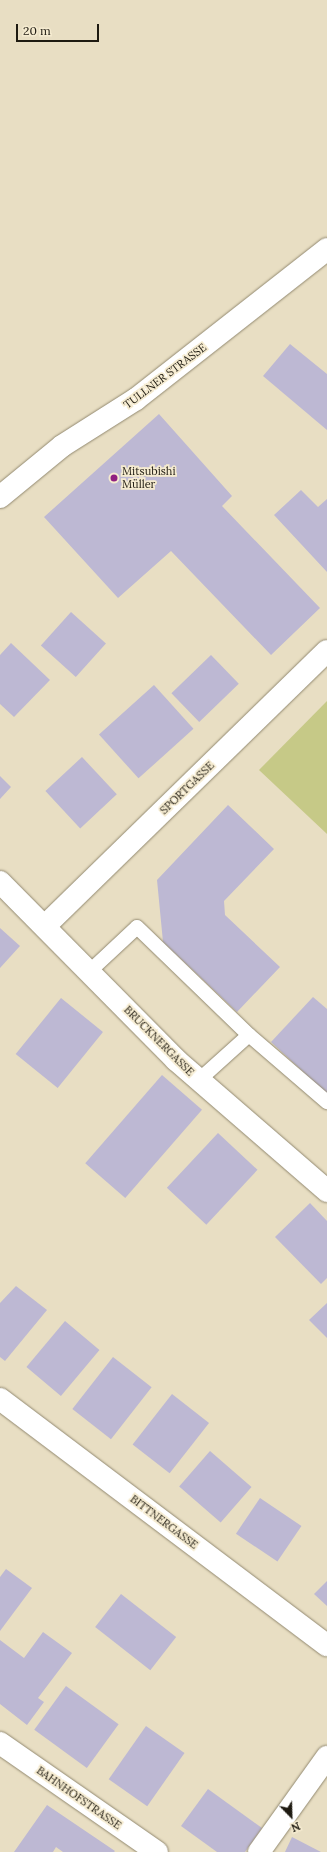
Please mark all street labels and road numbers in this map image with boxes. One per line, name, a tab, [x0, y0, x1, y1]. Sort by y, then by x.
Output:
street label: TULLNER STRASSE	[121, 341, 209, 411]
street label: SPORTGASSE	[157, 759, 217, 817]
street label: BRUCKNERGASSE	[121, 1003, 197, 1079]
street label: BITTNERGASSE	[128, 1492, 200, 1552]
street label: BAHNHOFSTRASSE	[34, 1764, 124, 1832]

